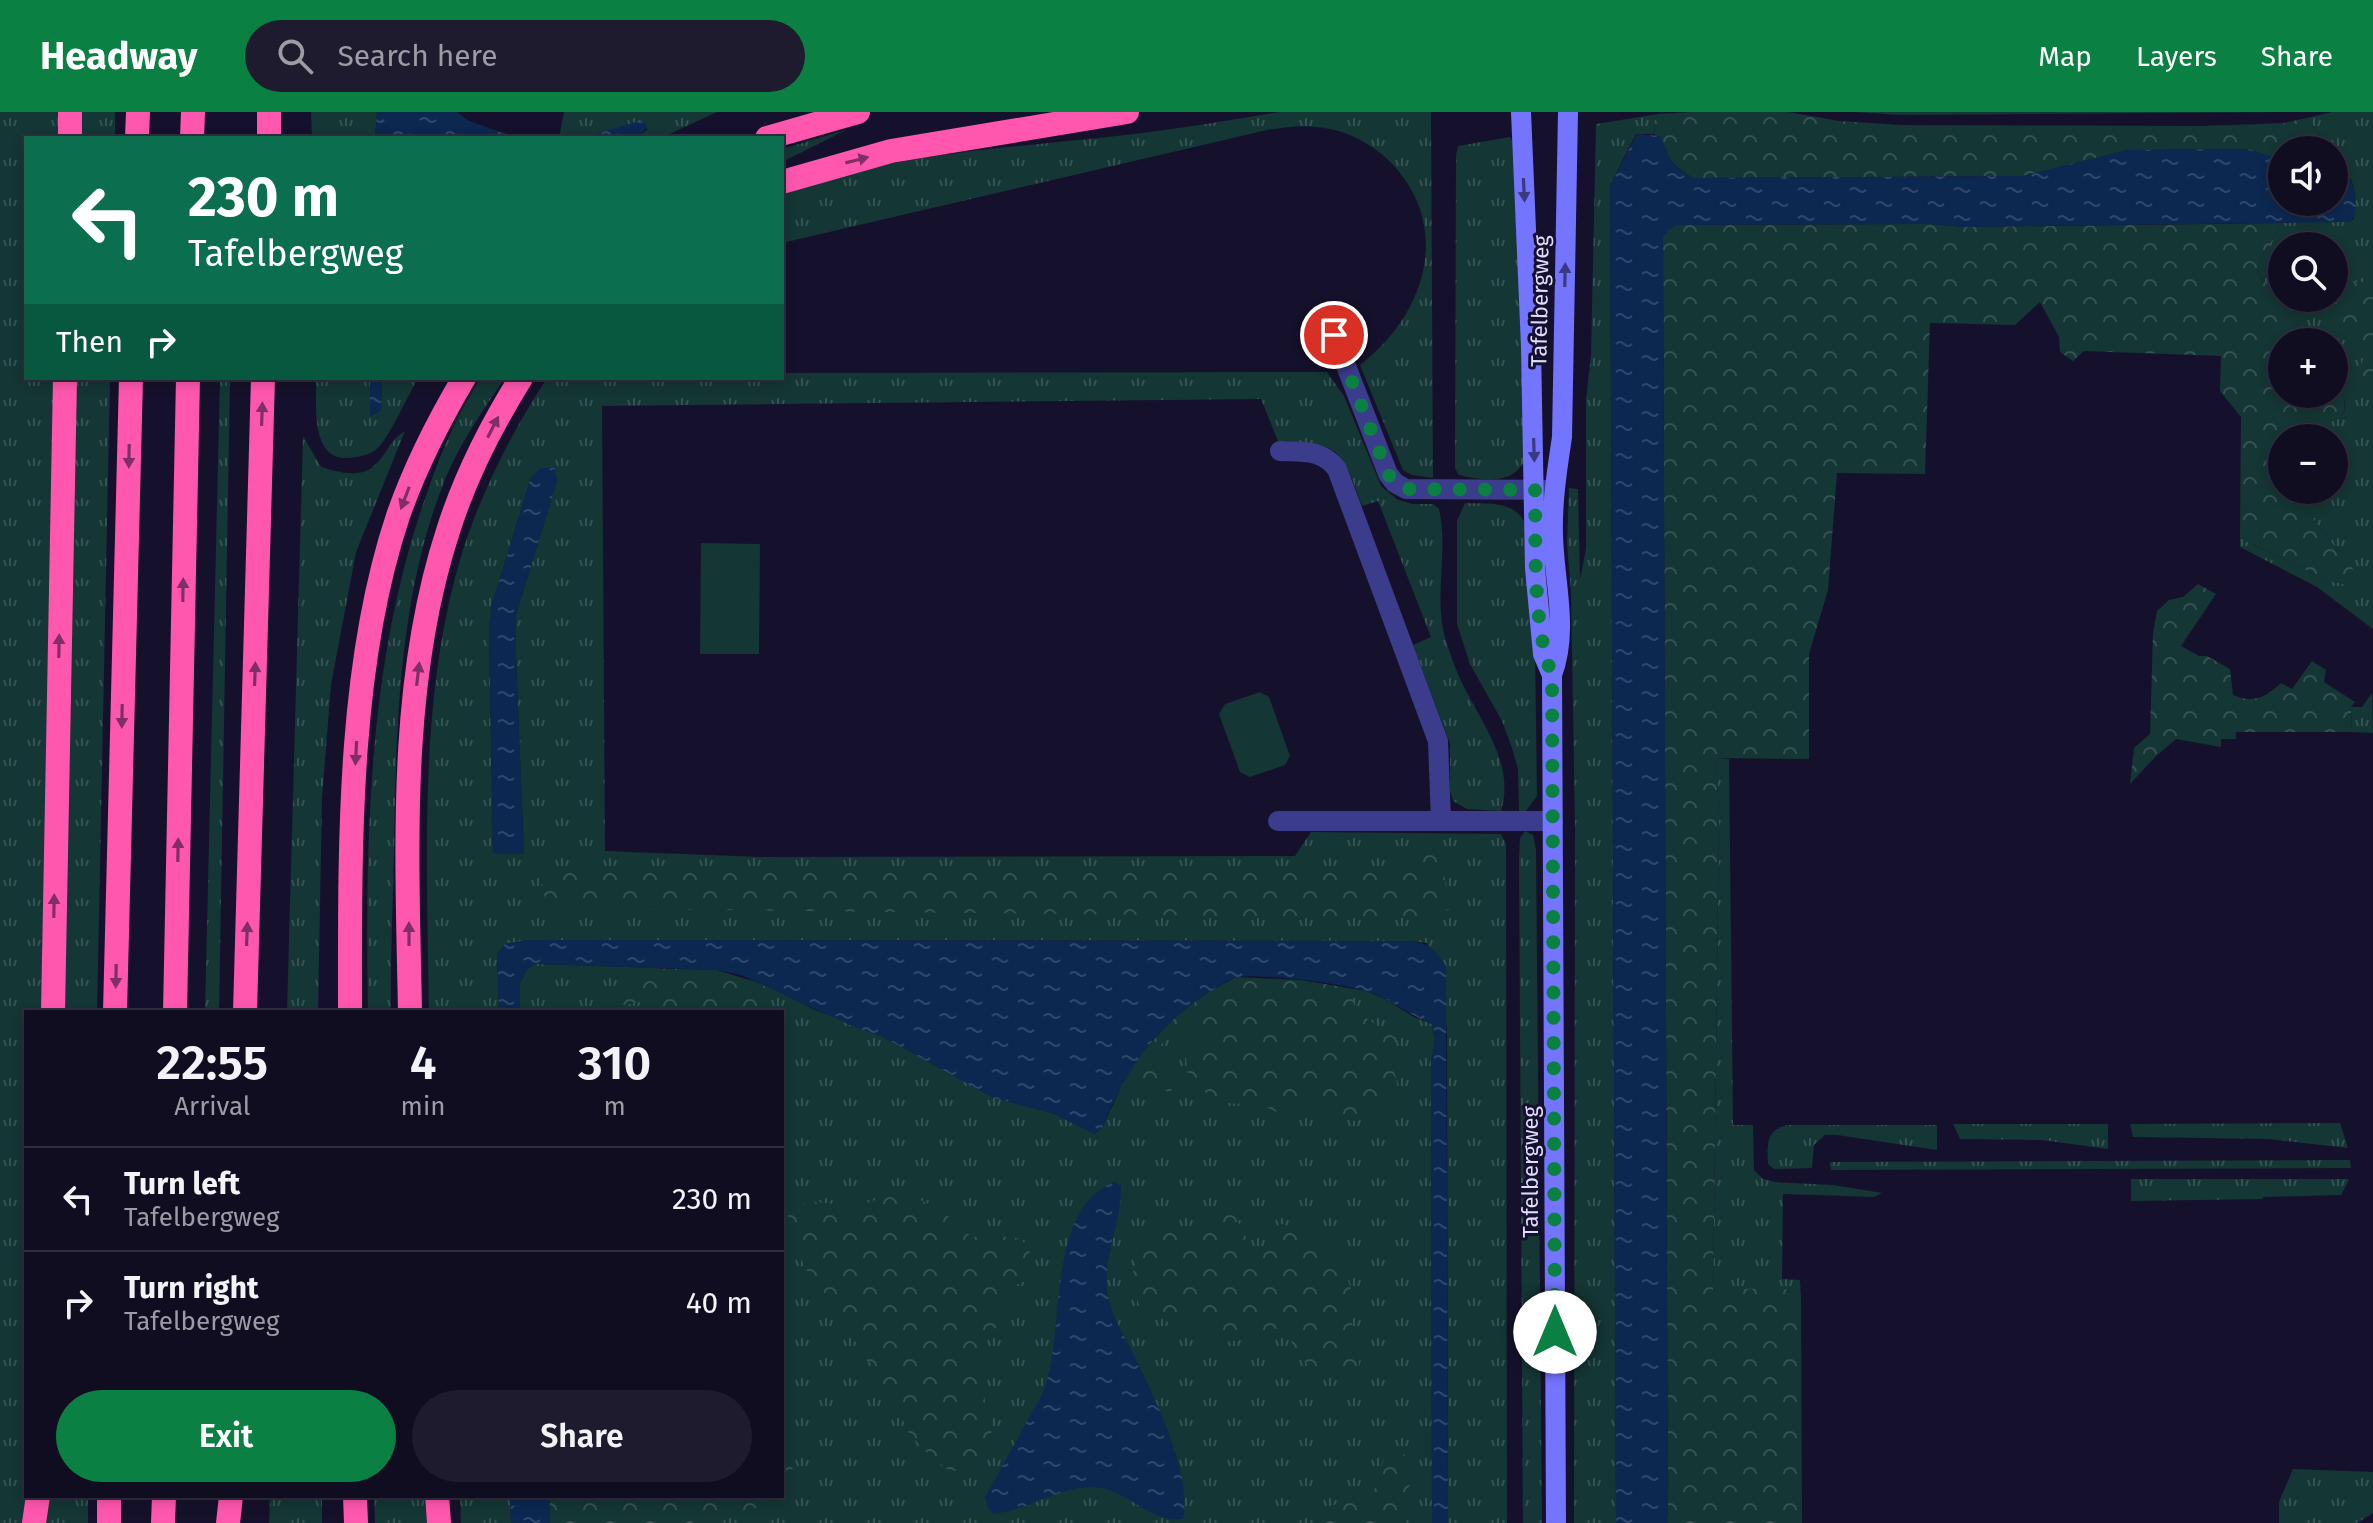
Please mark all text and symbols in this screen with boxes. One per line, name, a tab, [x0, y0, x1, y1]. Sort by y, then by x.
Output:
search box	[245, 20, 805, 92]
text: Headway	[40, 33, 197, 79]
icon: search	[273, 34, 317, 78]
text: Search here	[337, 38, 498, 74]
text: Map	[2038, 40, 2092, 73]
text: Layers	[2136, 40, 2217, 73]
text: Share	[2261, 40, 2333, 73]
map controls	[2268, 136, 2348, 504]
button: sound	[2268, 136, 2348, 216]
one-way arrow	[844, 153, 869, 165]
text: 230 m	[188, 164, 339, 231]
icon: left	[56, 168, 160, 272]
one-way arrow	[1517, 178, 1530, 203]
text: Tafelbergweg	[188, 232, 404, 276]
button: search	[2268, 232, 2348, 312]
street label: Tafelbergweg	[1525, 234, 1555, 367]
one-way arrow	[1559, 262, 1571, 287]
pin	[1300, 301, 1368, 369]
icon: arrive	[1312, 313, 1356, 357]
icon: right	[139, 320, 183, 364]
text: Then	[56, 324, 123, 360]
button: +	[2268, 328, 2348, 408]
one-way arrow	[255, 401, 268, 426]
one-way arrow	[486, 416, 500, 439]
button: −	[2268, 424, 2348, 504]
one-way arrow	[1528, 438, 1540, 463]
one-way arrow	[122, 444, 135, 469]
one-way arrow	[398, 486, 411, 510]
one-way arrow	[177, 577, 190, 602]
one-way arrow	[53, 633, 65, 658]
one-way arrow	[248, 661, 261, 686]
one-way arrow	[411, 662, 424, 687]
one-way arrow	[116, 704, 129, 729]
one-way arrow	[349, 741, 362, 766]
one-way arrow	[172, 837, 184, 862]
one-way arrow	[48, 893, 61, 918]
one-way arrow	[241, 921, 254, 946]
one-way arrow	[403, 921, 415, 946]
one-way arrow	[109, 964, 122, 989]
text: 22:55	[157, 1034, 268, 1092]
text: 4	[410, 1034, 436, 1092]
text: 310	[578, 1034, 651, 1092]
text: Arrival	[174, 1091, 250, 1122]
text: min	[401, 1091, 445, 1122]
text: m	[604, 1091, 626, 1122]
street label: Tafelbergweg	[1517, 1106, 1544, 1238]
text: Turn left	[124, 1166, 240, 1202]
icon: left	[56, 1177, 100, 1221]
text: 230 m	[672, 1181, 752, 1217]
text: Tafelbergweg	[124, 1202, 280, 1233]
text: Turn right	[124, 1270, 259, 1306]
icon: right	[56, 1281, 100, 1325]
text: 40 m	[686, 1285, 752, 1321]
position arrow	[1513, 1290, 1597, 1374]
text: Tafelbergweg	[124, 1306, 280, 1337]
button: Exit	[56, 1390, 396, 1482]
button: Share	[412, 1390, 752, 1482]

